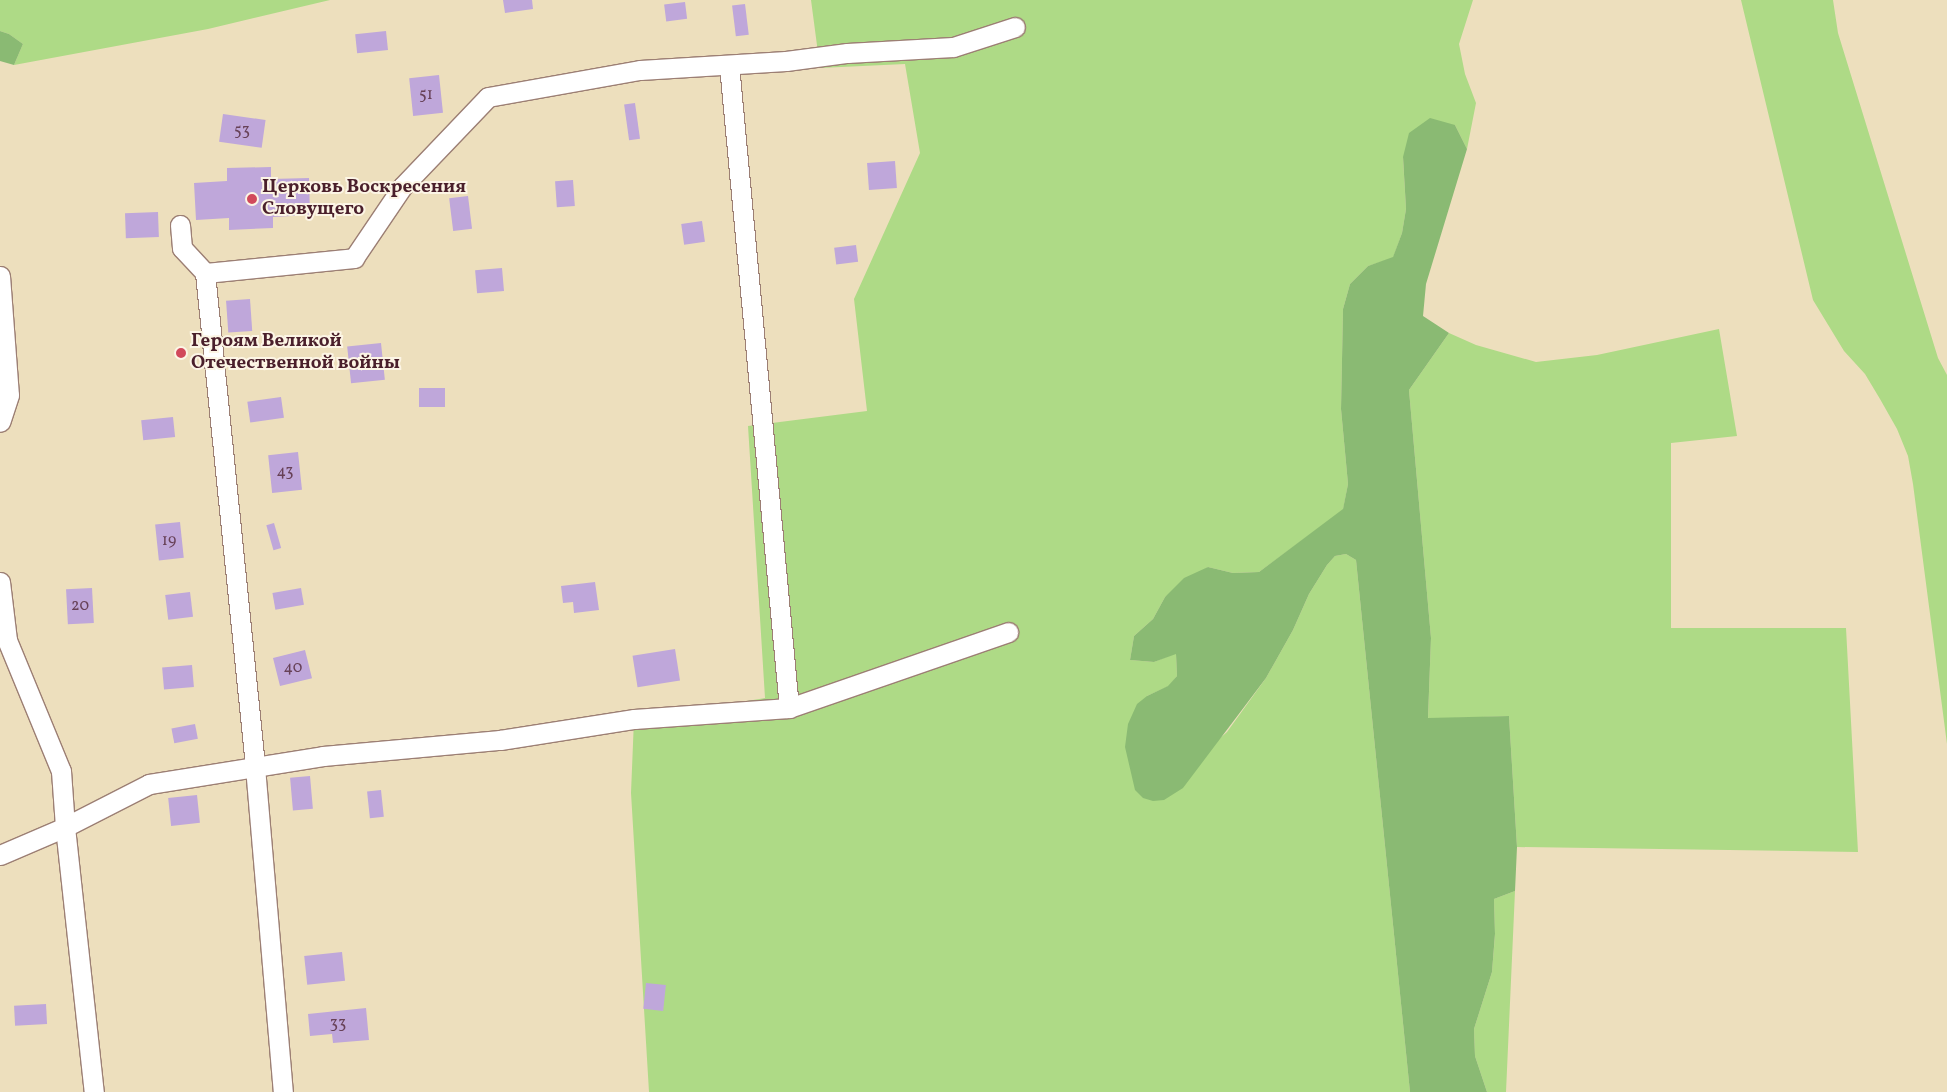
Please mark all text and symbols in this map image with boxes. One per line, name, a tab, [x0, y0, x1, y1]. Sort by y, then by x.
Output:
house number: 51	[419, 85, 433, 105]
house number: 53	[234, 121, 250, 141]
place label: Церковь Воскресения Словущего	[262, 177, 466, 221]
marker: Церковь Воскресения Словущего	[246, 193, 258, 205]
place label: Героям Великой Отечественной войны	[191, 331, 400, 375]
marker: Героям Великой Отечественной войны	[175, 347, 187, 359]
house number: 43	[276, 462, 294, 482]
house number: 19	[162, 531, 176, 551]
house number: 20	[71, 596, 89, 616]
house number: 40	[284, 658, 302, 678]
house number: 33	[330, 1014, 346, 1034]

